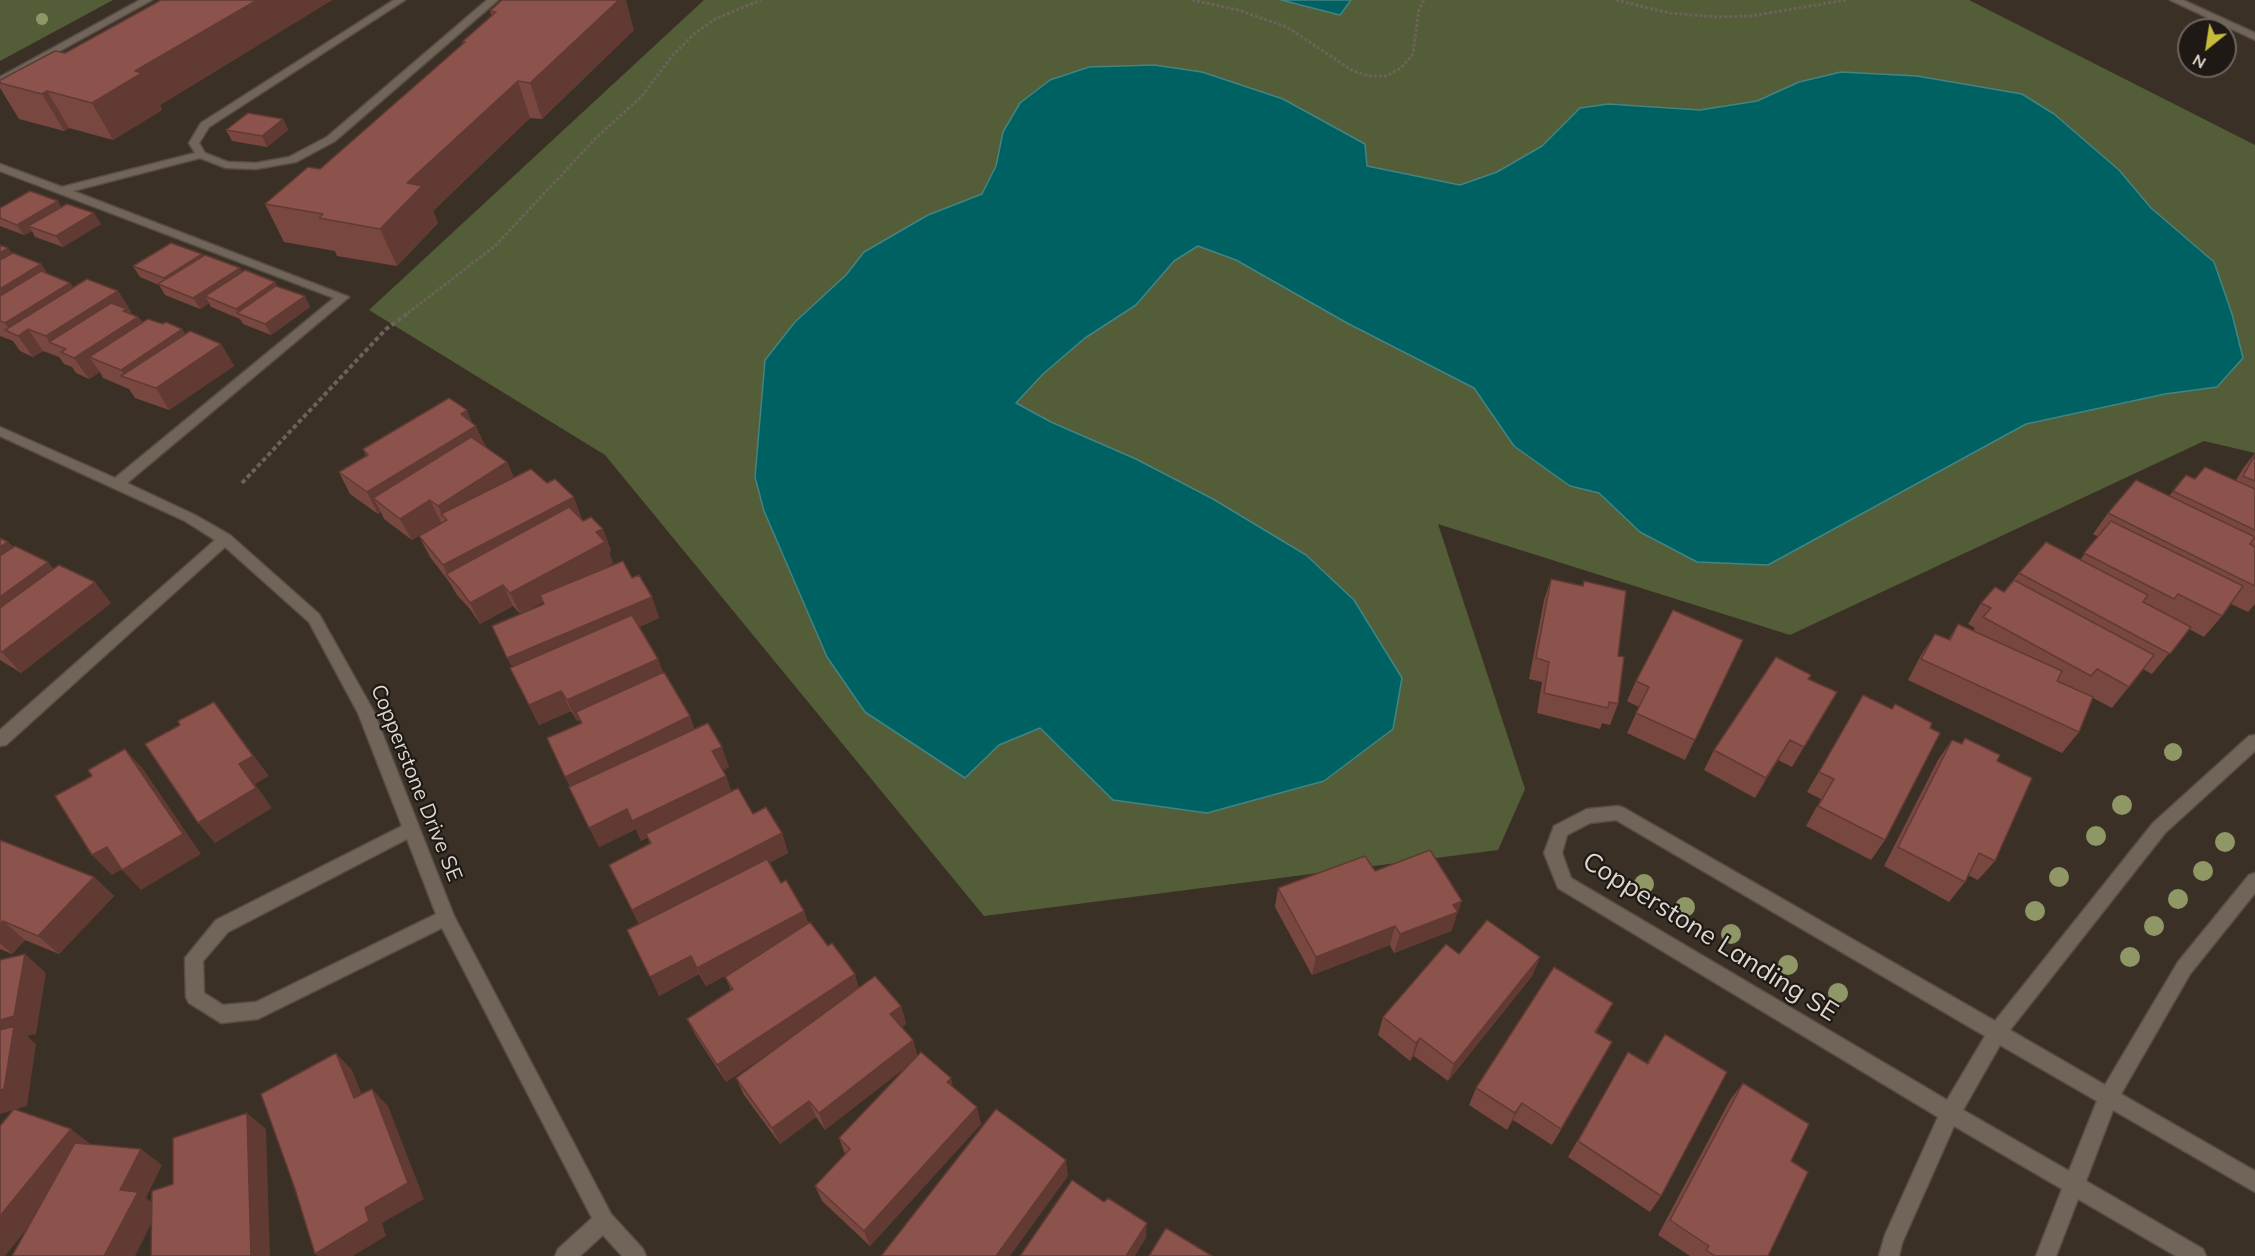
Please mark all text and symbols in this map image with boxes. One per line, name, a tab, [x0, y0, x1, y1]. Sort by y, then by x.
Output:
north arrow	[2177, 18, 2237, 78]
text: N	[2189, 50, 2209, 74]
street label: Copperstone Drive SE	[365, 681, 467, 885]
street label: Copperstone Landing SE	[1577, 846, 1843, 1028]

